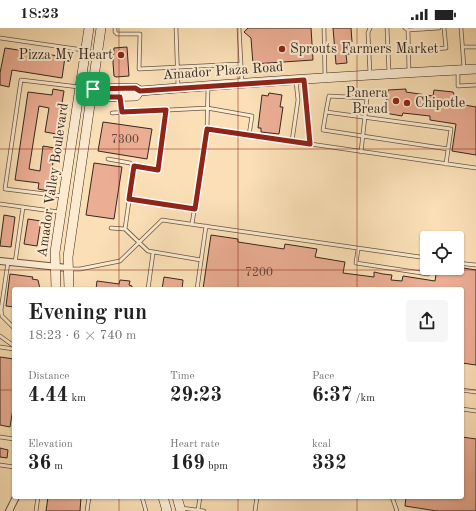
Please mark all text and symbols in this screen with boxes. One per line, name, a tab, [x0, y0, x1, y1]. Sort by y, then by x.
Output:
text: 18:23	[20, 7, 59, 22]
place label: Sprouts Farmers Market	[290, 42, 439, 56]
marker: Sprouts Farmers Market	[277, 44, 287, 54]
place label: Pizza My Heart	[18, 48, 113, 62]
marker: Pizza My Heart	[116, 50, 126, 60]
street label: Amador Plaza Road	[162, 60, 284, 82]
pin	[76, 72, 110, 106]
icon: arrive	[82, 78, 104, 100]
place label: Panera Bread	[346, 86, 388, 116]
marker: Panera Bread	[391, 96, 401, 106]
place label: Chipotle	[415, 96, 465, 110]
marker: Chipotle	[402, 98, 412, 108]
street label: Amador Valley Boulevard	[35, 102, 71, 258]
house number: 7300	[111, 134, 139, 146]
map controls	[420, 231, 464, 275]
button: locate	[420, 231, 464, 275]
house number: 7200	[245, 267, 273, 279]
button: share	[406, 300, 448, 342]
text: Evening run	[28, 302, 147, 324]
text: 18:23 · 6 × 740 m	[28, 329, 136, 342]
text: Distance	[28, 371, 69, 382]
text: Time	[170, 371, 195, 382]
text: Pace	[312, 371, 334, 382]
text: 4.44	[28, 386, 68, 406]
text: 29:23	[170, 386, 222, 406]
text: 6:37	[312, 386, 352, 406]
text: km	[68, 393, 86, 404]
text: /km	[352, 393, 375, 404]
text: Elevation	[28, 439, 73, 450]
text: Heart rate	[170, 439, 219, 450]
text: kcal	[312, 439, 331, 450]
text: 36	[28, 454, 51, 474]
text: 169	[170, 454, 205, 474]
text: 332	[312, 454, 347, 474]
text: m	[51, 461, 63, 472]
text: bpm	[205, 461, 228, 472]

